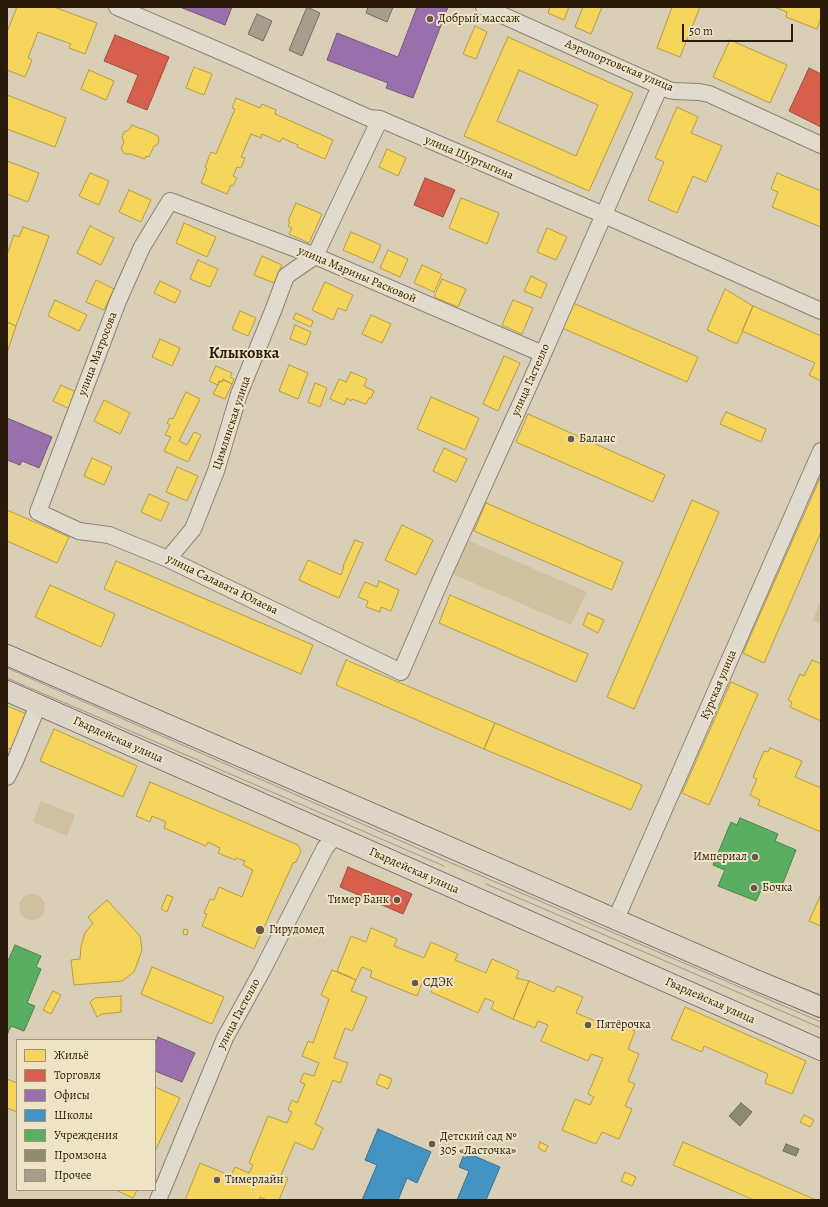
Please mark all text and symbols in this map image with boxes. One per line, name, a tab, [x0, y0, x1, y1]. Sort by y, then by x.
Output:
place label: Добрый массаж	[438, 12, 520, 26]
marker: Добрый массаж	[425, 14, 435, 24]
scale bar	[684, 16, 795, 42]
text: 50 m	[689, 23, 713, 39]
street label: Аэропортовская улица	[562, 37, 676, 95]
street label: улица Шуртыгина	[422, 133, 516, 183]
street label: улица Марины Расковой	[296, 244, 418, 306]
street label: улица Матросова	[75, 310, 121, 398]
street label: улица Гастелло	[509, 342, 553, 418]
district label: Клыковка	[209, 344, 279, 364]
street label: Цимлянская улица	[210, 374, 254, 472]
place label: Баланс	[579, 432, 615, 446]
marker: Баланс	[566, 434, 576, 444]
street label: улица Салавата Юлаева	[164, 552, 280, 618]
street label: Курская улица	[698, 648, 740, 722]
street label: Гвардейская улица	[71, 714, 165, 766]
street label: Гвардейская улица	[367, 845, 461, 897]
place label: Империал	[693, 850, 747, 864]
marker: Империал	[750, 852, 760, 862]
place label: Бочка	[762, 881, 792, 895]
marker: Бочка	[749, 883, 759, 893]
place label: Тимер Банк	[328, 893, 389, 907]
marker: Тимер Банк	[392, 895, 402, 905]
place label: Гирудомед	[269, 923, 324, 937]
marker: Гирудомед	[254, 924, 266, 936]
street label: Гвардейская улица	[663, 975, 757, 1027]
street label: улица Гастелло	[214, 976, 264, 1052]
place label: СДЭК	[423, 976, 453, 990]
marker: СДЭК	[410, 978, 420, 988]
place label: Пятёрочка	[596, 1018, 651, 1032]
marker: Пятёрочка	[583, 1020, 593, 1030]
legend	[16, 1039, 156, 1191]
text: Жильё	[54, 1047, 89, 1063]
text: Торговля	[54, 1067, 101, 1083]
text: Офисы	[54, 1087, 90, 1103]
text: Школы	[54, 1107, 93, 1123]
text: Учреждения	[54, 1127, 118, 1143]
place label: Детский сад № 305 «Ласточка»	[440, 1130, 517, 1158]
marker: Детский сад № 305 «Ласточка»	[427, 1139, 437, 1149]
text: Промзона	[54, 1147, 107, 1163]
text: Прочее	[54, 1167, 92, 1183]
place label: Тимерлайн	[225, 1173, 284, 1187]
marker: Тимерлайн	[212, 1175, 222, 1185]

